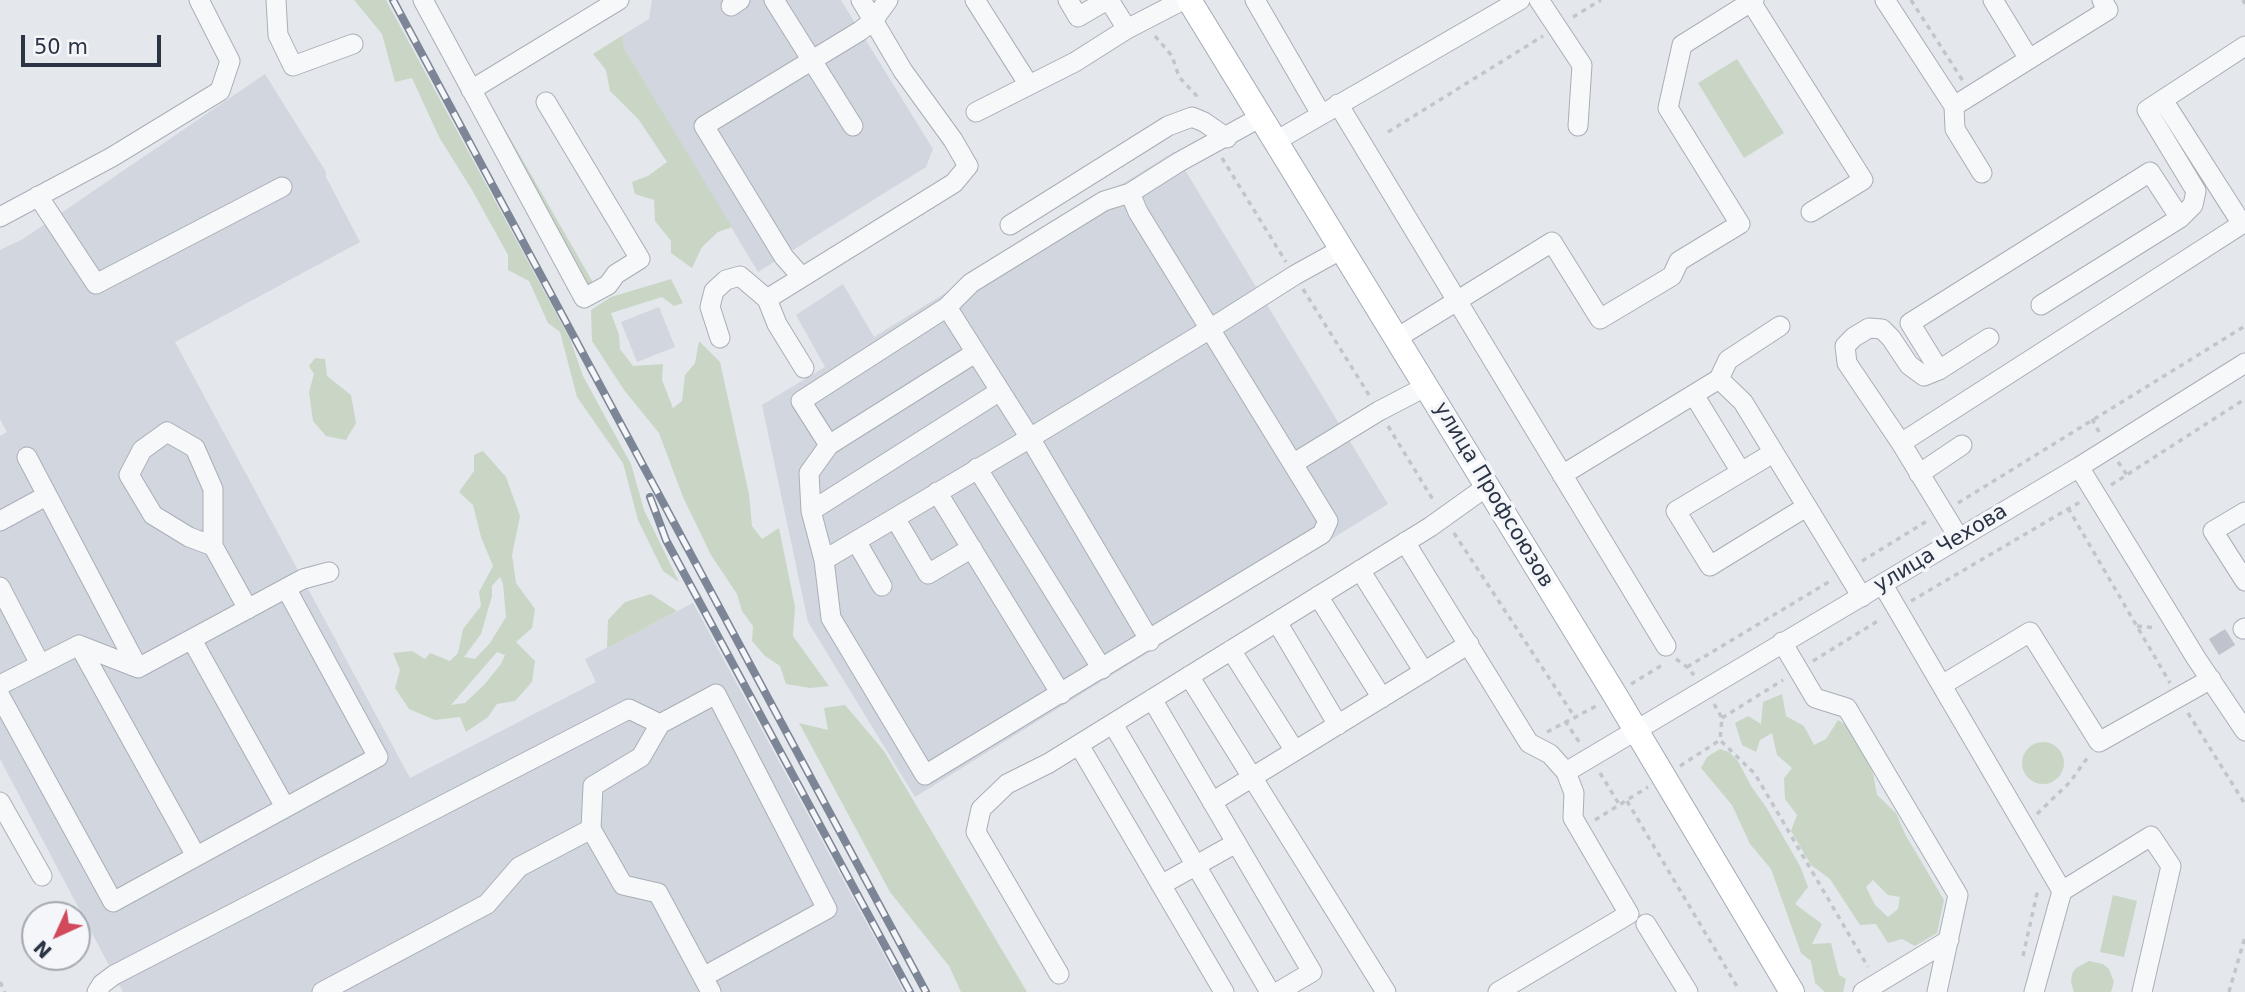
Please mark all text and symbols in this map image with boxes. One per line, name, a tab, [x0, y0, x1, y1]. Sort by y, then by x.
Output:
scale bar	[24, 21, 164, 65]
text: 50 m	[34, 35, 88, 59]
street label: улица Профсоюзов	[1428, 398, 1558, 592]
street label: улица Чехова	[1870, 499, 2012, 599]
north arrow	[21, 901, 91, 971]
text: N	[29, 936, 56, 963]

